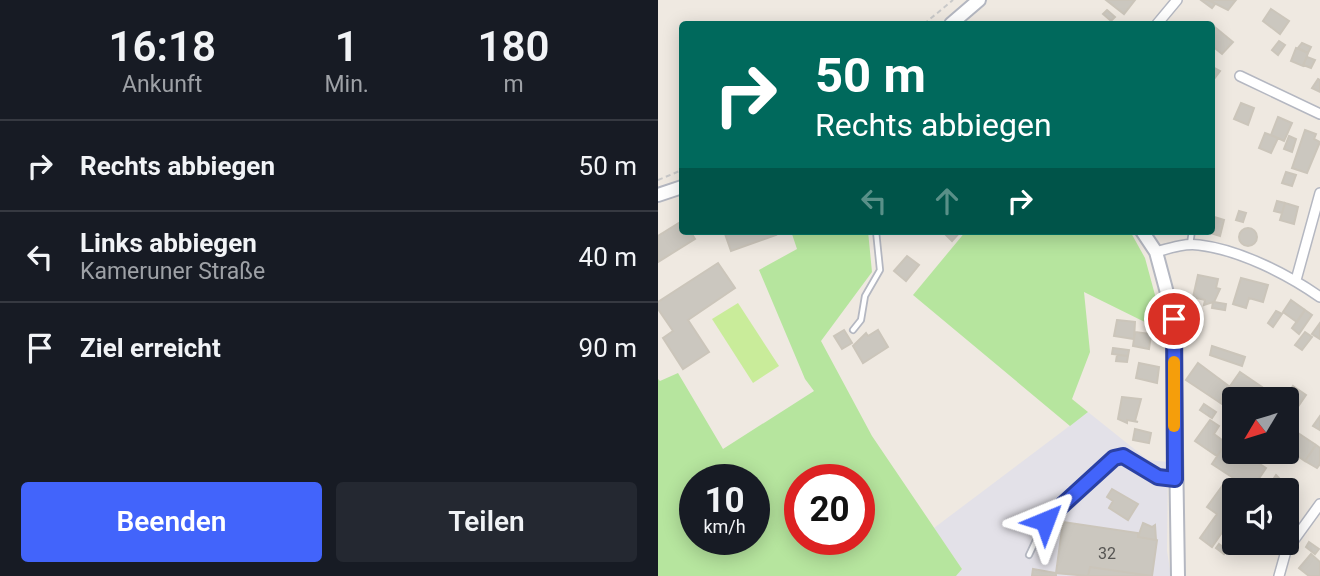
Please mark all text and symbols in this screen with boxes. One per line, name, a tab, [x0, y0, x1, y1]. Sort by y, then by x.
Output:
text: 16:18	[109, 22, 216, 71]
text: 1	[335, 22, 359, 71]
text: 180	[477, 22, 549, 71]
text: 50 m	[815, 47, 926, 104]
icon: right	[700, 49, 791, 140]
text: Ankunft	[122, 71, 202, 98]
text: Min.	[324, 71, 369, 98]
text: m	[503, 71, 524, 98]
text: Rechts abbiegen	[815, 106, 1052, 144]
icon: right	[21, 147, 59, 185]
text: Rechts abbiegen	[80, 151, 275, 181]
text: 50 m	[579, 151, 637, 181]
icon: left	[855, 182, 893, 220]
icon: ahead	[928, 182, 966, 220]
icon: right	[1001, 182, 1039, 220]
text: Links abbiegen	[80, 228, 257, 258]
icon: left	[21, 238, 59, 276]
text: 40 m	[579, 242, 637, 272]
text: Kameruner Straße	[80, 258, 265, 285]
pin	[1144, 289, 1204, 349]
icon: arrive	[1155, 300, 1193, 338]
icon: arrive	[21, 329, 59, 367]
text: Ziel erreicht	[80, 333, 221, 363]
text: 90 m	[579, 333, 637, 363]
north arrow	[1222, 387, 1298, 464]
map controls	[1222, 387, 1299, 555]
speed limit sign: 20	[784, 464, 875, 555]
button: sound	[1222, 478, 1299, 555]
text: 10	[704, 480, 745, 521]
button: Beenden	[21, 482, 322, 562]
button: Teilen	[336, 482, 637, 562]
position arrow	[1008, 484, 1082, 558]
text: km/h	[703, 516, 746, 537]
house number: 32	[1098, 544, 1116, 563]

